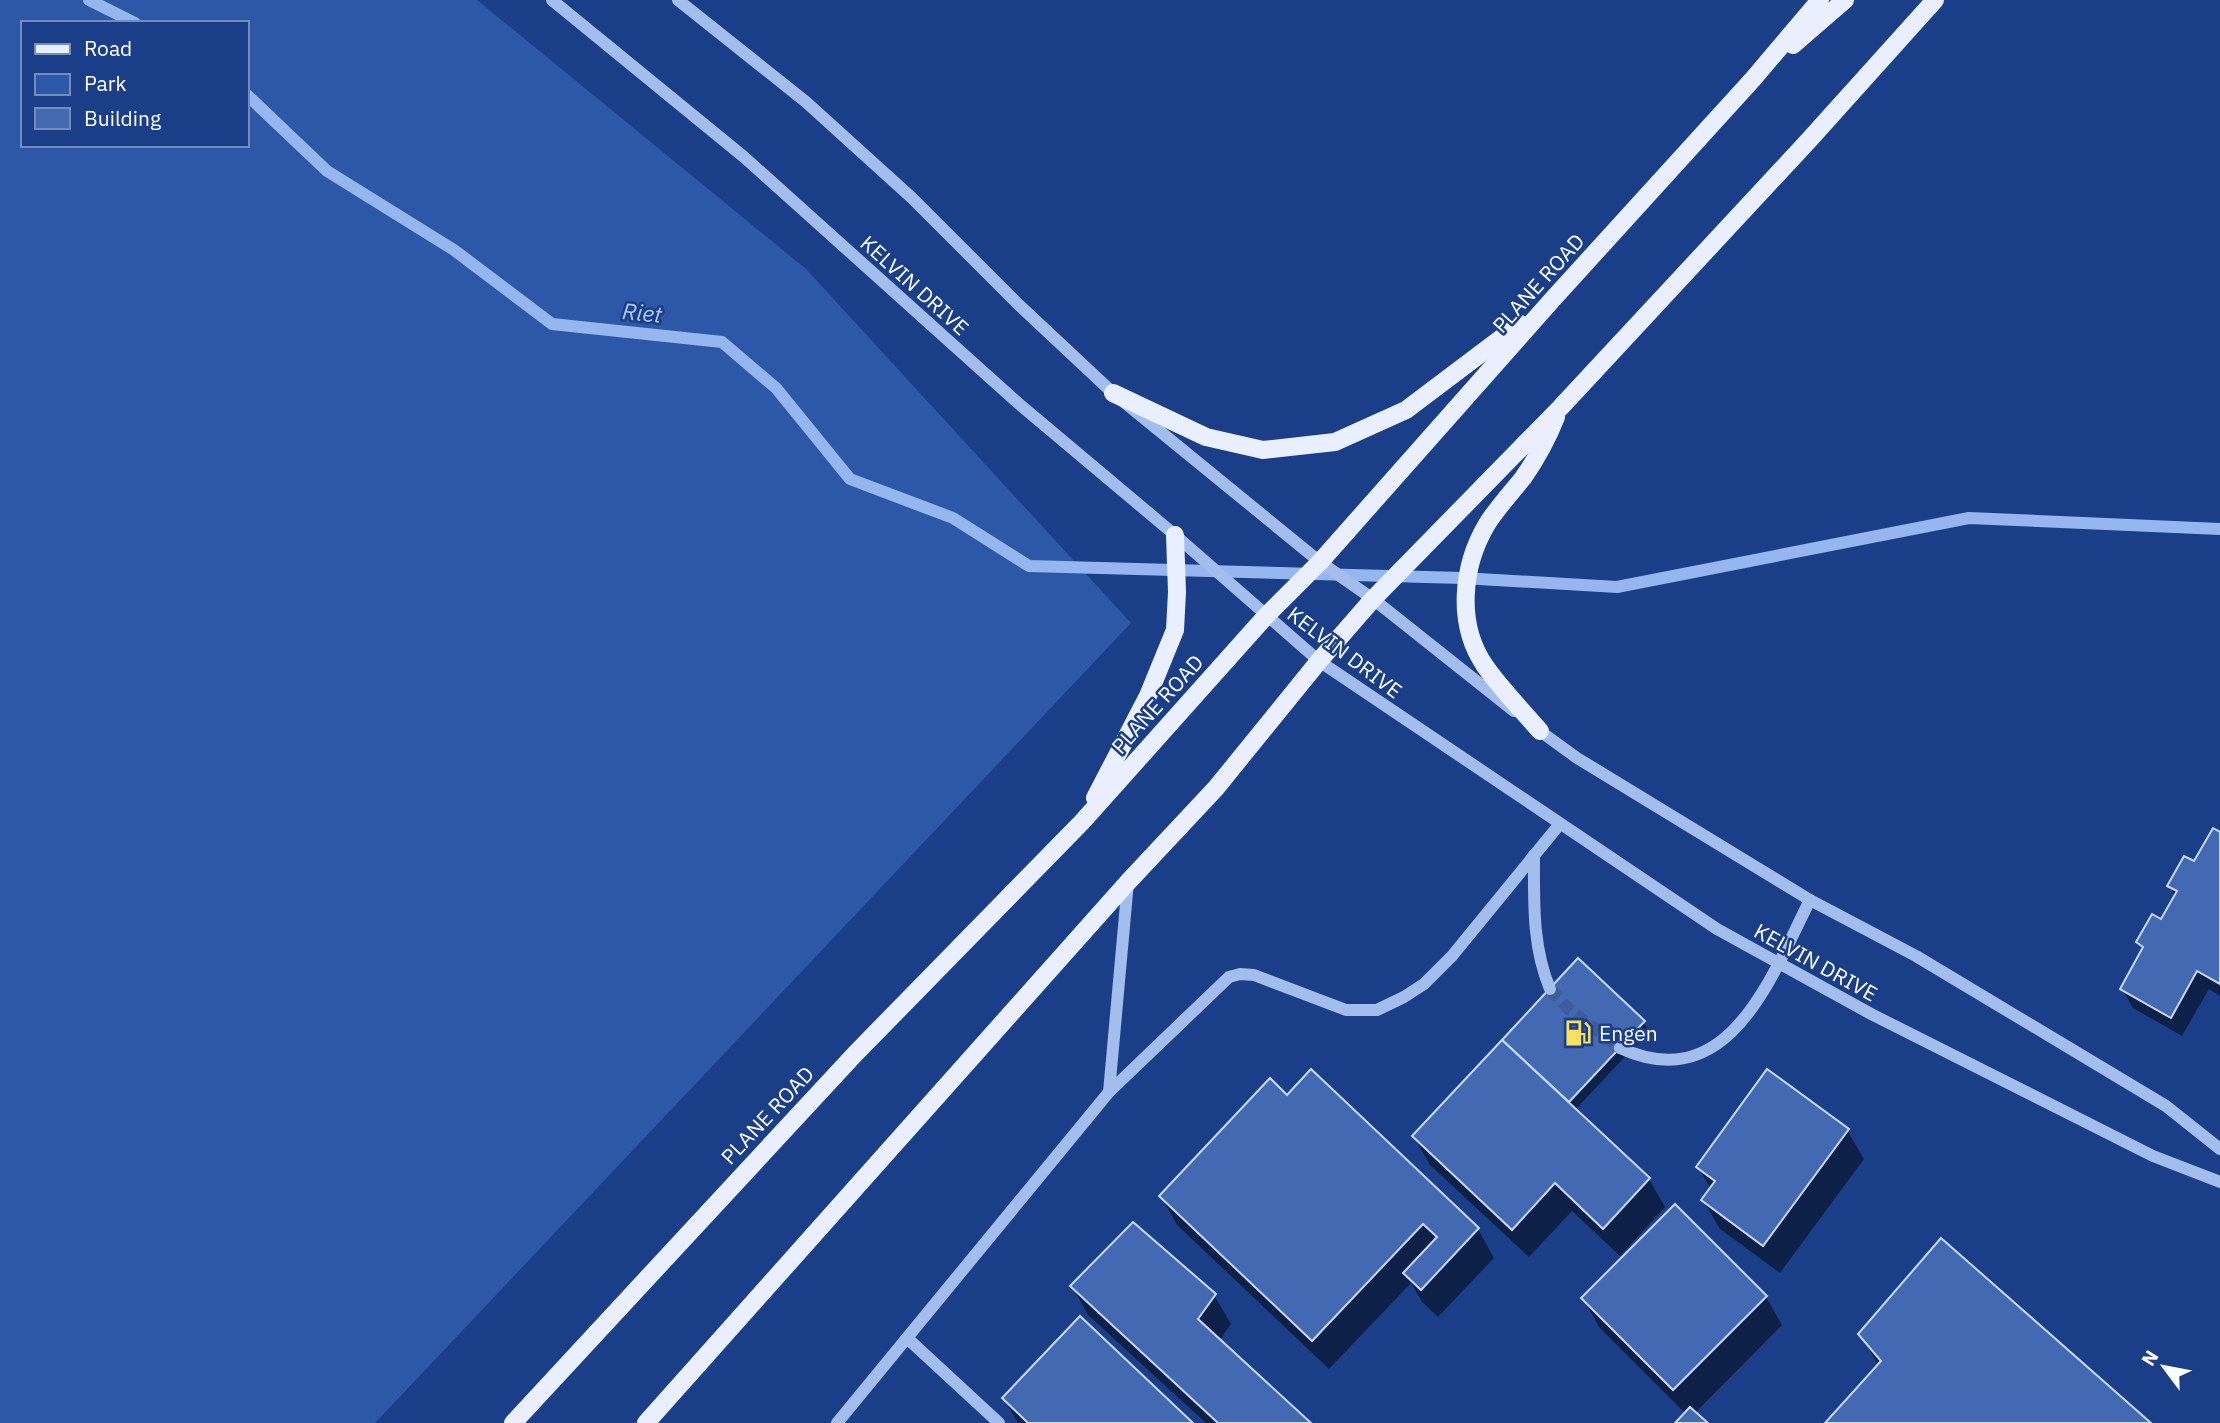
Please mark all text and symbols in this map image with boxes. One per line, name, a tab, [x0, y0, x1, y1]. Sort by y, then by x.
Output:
legend	[21, 21, 248, 147]
text: Road	[84, 34, 132, 62]
text: Park	[84, 69, 127, 97]
text: Building	[84, 104, 161, 132]
street label: PLANE ROAD	[1486, 227, 1590, 339]
street label: KELVIN DRIVE	[855, 229, 975, 341]
water label: Riet	[621, 295, 664, 329]
street label: KELVIN DRIVE	[1282, 600, 1408, 704]
street label: PLANE ROAD	[1105, 648, 1209, 760]
street label: KELVIN DRIVE	[1749, 917, 1883, 1007]
fuel station icon: Engen	[1563, 1018, 1593, 1048]
place label: Engen	[1599, 1019, 1658, 1047]
street label: PLANE ROAD	[714, 1060, 820, 1170]
north arrow	[2129, 1332, 2199, 1402]
text: N	[2136, 1346, 2163, 1370]

